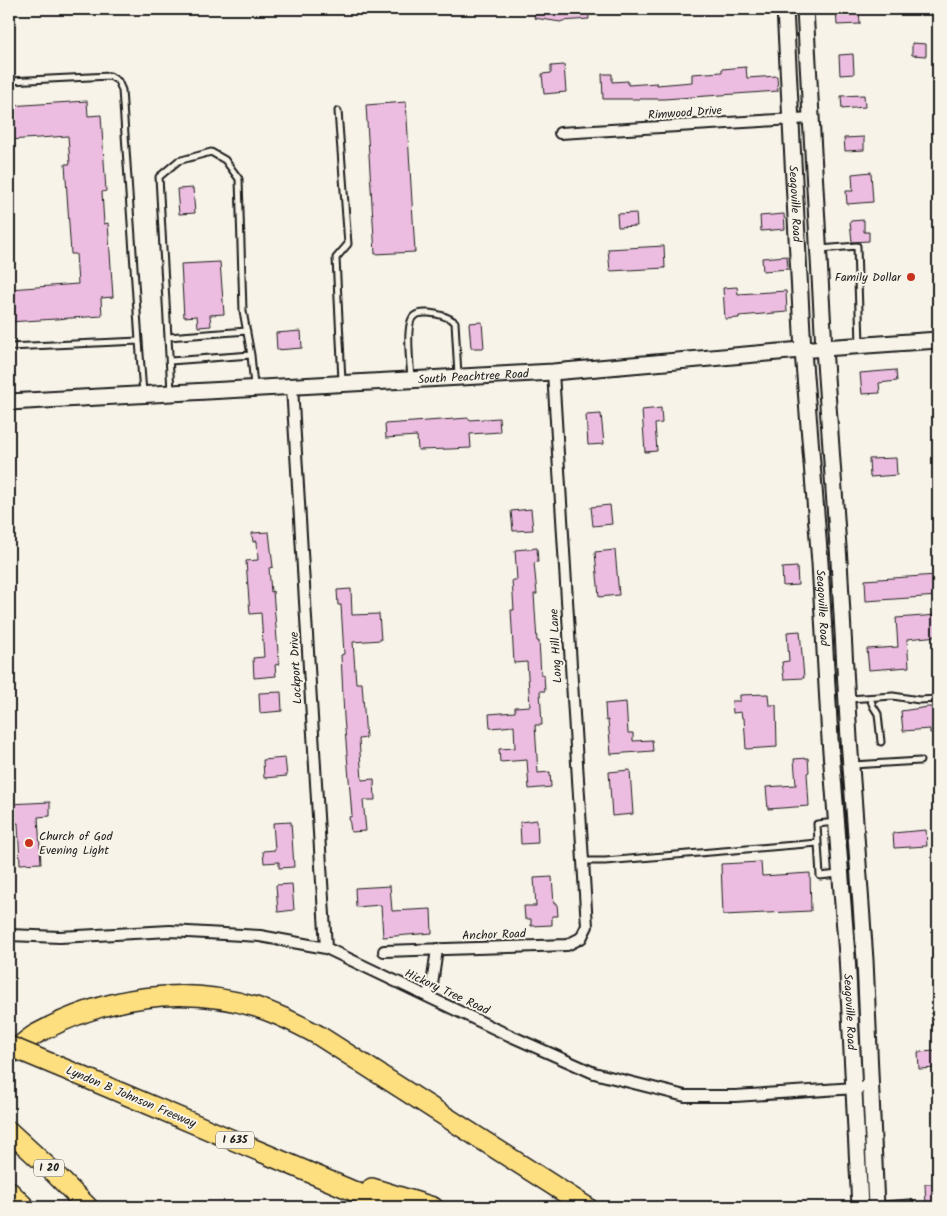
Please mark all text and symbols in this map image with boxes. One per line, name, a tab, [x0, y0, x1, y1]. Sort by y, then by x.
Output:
street label: Rimwood Drive	[647, 101, 723, 125]
street label: Seagoville Road	[784, 165, 807, 244]
place label: Family Dollar	[835, 268, 902, 287]
marker: Family Dollar	[905, 271, 917, 283]
street label: South Peachtree Road	[417, 364, 530, 389]
street label: Seagoville Road	[811, 569, 834, 648]
street label: Long Hill Lane	[545, 608, 567, 684]
street label: Lockport Drive	[285, 631, 307, 705]
place label: Church of God Evening Light	[39, 827, 113, 860]
marker: Church of God Evening Light	[23, 837, 35, 849]
street label: Anchor Road	[462, 924, 527, 946]
street label: Hickory Tree Road	[401, 964, 494, 1020]
street label: Seagoville Road	[838, 973, 861, 1052]
street label: Lyndon B Johnson Freeway	[63, 1061, 199, 1133]
road number: I 635	[216, 1132, 254, 1148]
road number: I 20	[34, 1160, 64, 1176]

